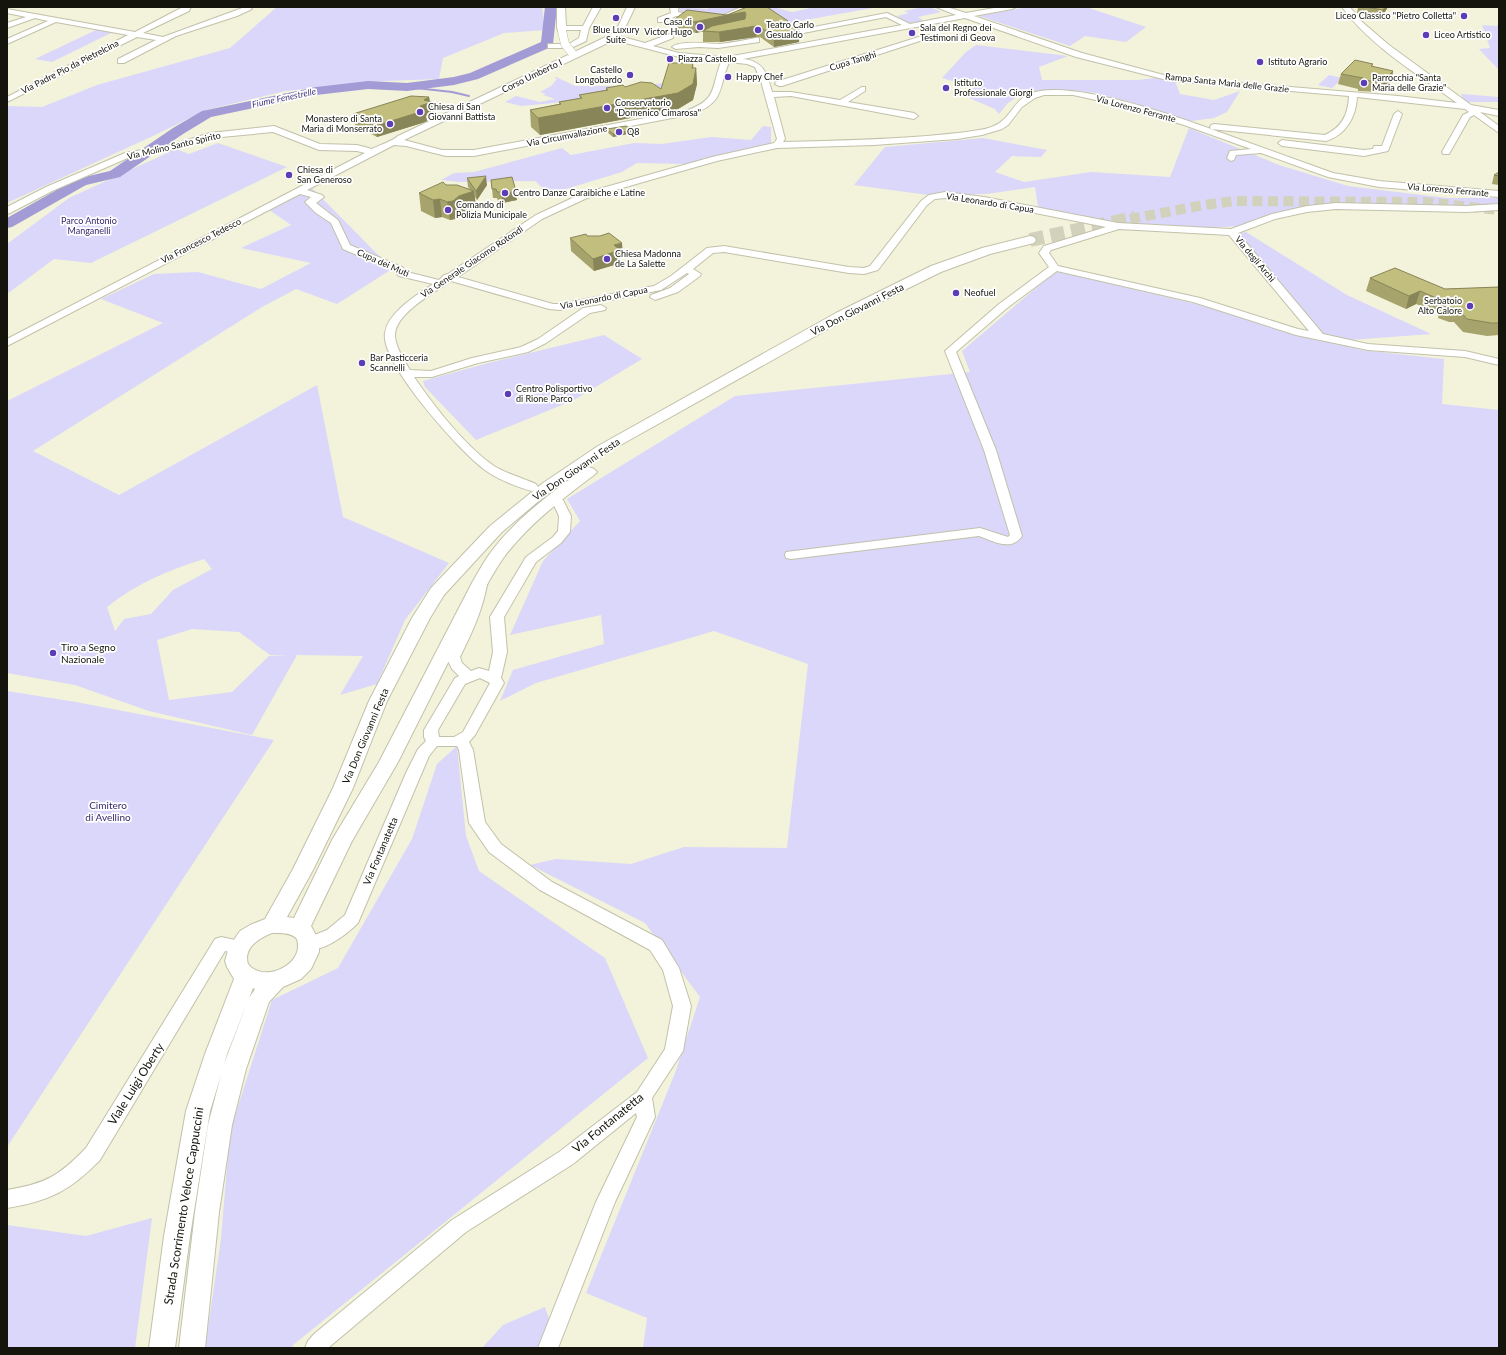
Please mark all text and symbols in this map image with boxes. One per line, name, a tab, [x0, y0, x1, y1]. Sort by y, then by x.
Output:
place label: Liceo Classico "Pietro Colletta"	[1335, 10, 1456, 21]
marker: Liceo Classico "Pietro Colletta"	[1459, 11, 1469, 21]
marker: Blue Luxury Suite	[611, 13, 621, 23]
place label: Casa di Victor Hugo	[644, 16, 692, 37]
place label: Teatro Carlo Gesualdo	[766, 19, 814, 40]
marker: Casa di Victor Hugo	[695, 22, 705, 32]
place label: Sala del Regno dei Testimoni di Geova	[920, 22, 995, 43]
place label: Blue Luxury Suite	[593, 24, 640, 45]
marker: Teatro Carlo Gesualdo	[753, 25, 763, 35]
marker: Sala del Regno dei Testimoni di Geova	[907, 28, 917, 38]
place label: Liceo Artistico	[1434, 29, 1491, 40]
marker: Liceo Artistico	[1421, 30, 1431, 40]
street label: Via Padre Pio da Pietrelcina	[19, 37, 120, 96]
street label: Cupa Tanghi	[828, 48, 877, 73]
place label: Piazza Castello	[678, 53, 737, 64]
marker: Piazza Castello	[665, 54, 675, 64]
street label: Corso Umberto I	[500, 56, 564, 95]
place label: Istituto Agrario	[1268, 56, 1327, 67]
marker: Istituto Agrario	[1255, 57, 1265, 67]
place label: Castello Longobardo	[575, 64, 622, 85]
marker: Castello Longobardo	[625, 70, 635, 80]
place label: Happy Chef	[736, 71, 784, 82]
street label: Rampa Santa Maria delle Grazie	[1164, 71, 1290, 95]
marker: Happy Chef	[723, 72, 733, 82]
place label: Parrocchia "Santa Maria delle Grazie"	[1372, 72, 1446, 93]
place label: Istituto Professionale Giorgi	[954, 77, 1033, 98]
marker: Parrocchia "Santa Maria delle Grazie"	[1359, 78, 1369, 88]
marker: Istituto Professionale Giorgi	[941, 83, 951, 93]
water label: Fiume Fenestrelle	[251, 85, 317, 110]
street label: Via Lorenzo Ferrante	[1095, 93, 1177, 125]
place label: Conservatorio "Domenico Cimarosa"	[615, 97, 701, 118]
place label: Chiesa di San Giovanni Battista	[428, 101, 495, 122]
marker: Conservatorio "Domenico Cimarosa"	[602, 103, 612, 113]
marker: Chiesa di San Giovanni Battista	[415, 107, 425, 117]
place label: Monastero di Santa Maria di Monserrato	[301, 113, 382, 134]
marker: Monastero di Santa Maria di Monserrato	[385, 119, 395, 129]
street label: Via Circumvallazione	[526, 122, 608, 149]
place label: Q8	[627, 126, 639, 137]
marker: Q8	[614, 127, 624, 137]
street label: Via Molino Santo Spirito	[126, 129, 222, 162]
place label: Chiesa di San Generoso	[297, 164, 352, 185]
marker: Chiesa di San Generoso	[284, 170, 294, 180]
street label: Via Lorenzo Ferrante	[1407, 180, 1490, 199]
place label: Centro Danze Caraibiche e Latine	[513, 187, 645, 198]
marker: Centro Danze Caraibiche e Latine	[500, 188, 510, 198]
street label: Via Leonardo di Capua	[945, 190, 1035, 215]
place label: Comando di Polizia Municipale	[456, 199, 527, 220]
marker: Comando di Polizia Municipale	[443, 205, 453, 215]
park label: Parco Antonio Manganelli	[61, 215, 117, 236]
street label: Via Francesco Tedesco	[159, 216, 243, 266]
street label: Via Generale Giacomo Rotondi	[418, 223, 525, 300]
street label: Via degli Archi	[1233, 234, 1278, 284]
street label: Cupa dei Muti	[355, 246, 411, 279]
place label: Chiesa Madonna de La Salette	[615, 248, 681, 269]
marker: Chiesa Madonna de La Salette	[602, 254, 612, 264]
street label: Via Don Giovanni Festa	[808, 280, 906, 338]
street label: Via Leonardo di Capua	[559, 284, 649, 311]
place label: Neofuel	[964, 287, 996, 298]
marker: Neofuel	[951, 288, 961, 298]
place label: Serbatoio Alto Calore	[1418, 295, 1462, 316]
marker: Serbatoio Alto Calore	[1465, 301, 1475, 311]
place label: Bar Pasticceria Scannelli	[370, 352, 428, 373]
marker: Bar Pasticceria Scannelli	[357, 358, 367, 368]
place label: Centro Polisportivo di Rione Parco	[516, 383, 592, 404]
marker: Centro Polisportivo di Rione Parco	[503, 389, 513, 399]
street label: Via Don Giovanni Festa	[530, 435, 622, 503]
place label: Tiro a Segno Nazionale	[61, 641, 116, 665]
marker: Tiro a Segno Nazionale	[48, 648, 58, 658]
street label: Via Don Giovanni Festa	[339, 686, 391, 786]
park label: Cimitero di Avellino	[85, 799, 131, 823]
street label: Via Fontanatetta	[360, 815, 400, 887]
street label: Viale Luigi Oberty	[104, 1039, 167, 1128]
street label: Via Fontanatetta	[569, 1089, 646, 1156]
street label: Strada Scorrimento Veloce Cappuccini	[160, 1106, 207, 1306]

